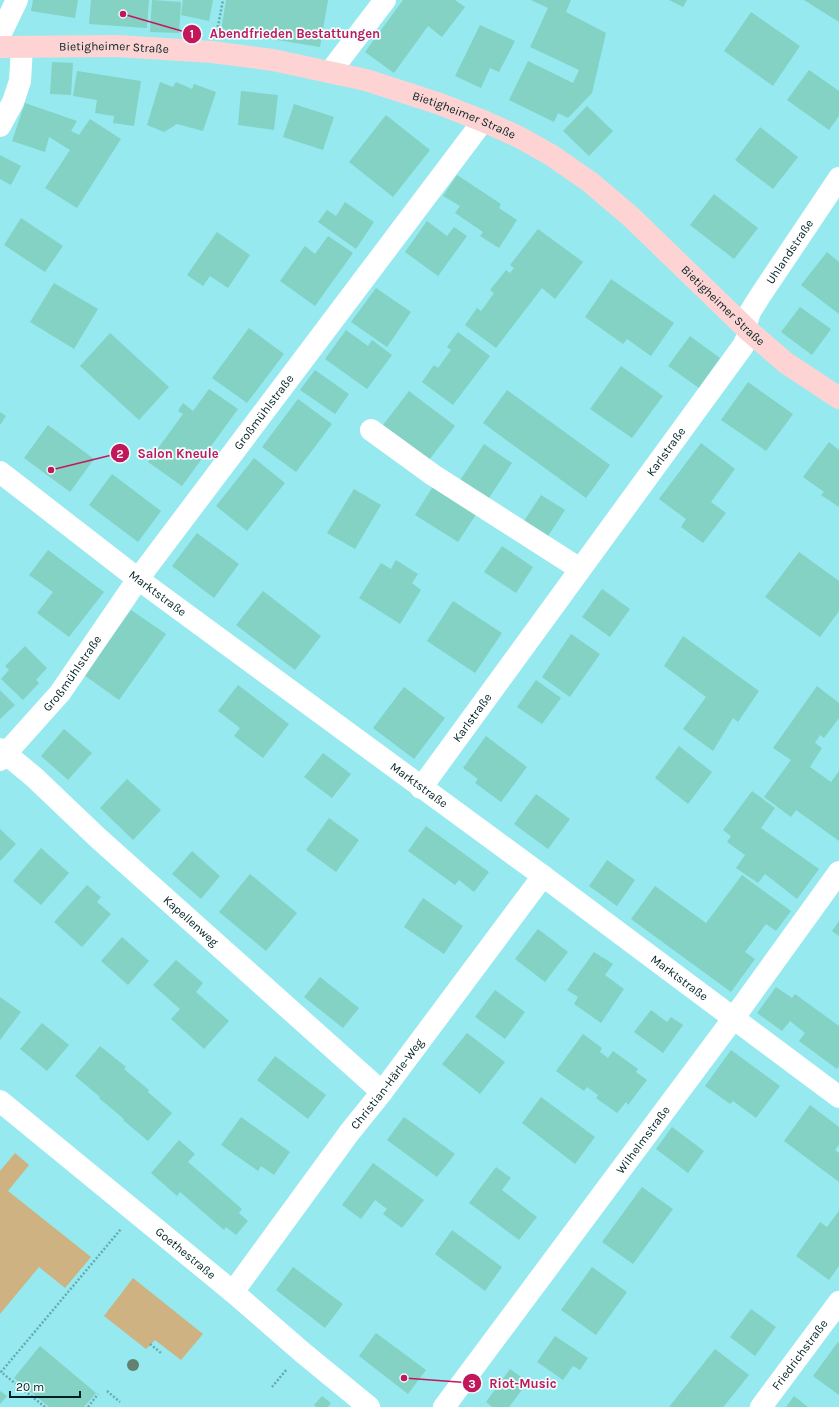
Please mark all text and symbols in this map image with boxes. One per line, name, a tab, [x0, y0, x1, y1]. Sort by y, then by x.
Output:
callout: Abendfrieden Bestattungen	[182, 21, 389, 46]
text: Abendfrieden Bestattungen	[210, 26, 380, 41]
text: 1	[190, 27, 194, 41]
street label: Bietigheimer Straße	[59, 39, 169, 56]
street label: Bietigheimer Straße	[411, 89, 518, 142]
street label: Uhlandstraße	[763, 217, 816, 287]
street label: Bietigheimer Straße	[678, 262, 768, 349]
street label: Großmühlstraße	[231, 372, 297, 452]
street label: Karlstraße	[644, 425, 688, 479]
callout: Salon Kneule	[110, 441, 227, 466]
text: Salon Kneule	[137, 446, 219, 461]
text: 2	[116, 447, 124, 461]
street label: Marktstraße	[126, 568, 189, 619]
street label: Großmühlstraße	[40, 633, 104, 714]
street label: Karlstraße	[450, 691, 495, 745]
street label: Marktstraße	[387, 759, 450, 811]
street label: Kapellenweg	[160, 893, 221, 949]
street label: Marktstraße	[648, 952, 711, 1004]
street label: Christian-Härle-Weg	[348, 1035, 427, 1132]
street label: Wilhelmstraße	[613, 1103, 673, 1177]
street label: Goethestraße	[153, 1224, 219, 1282]
street label: Friedrichstraße	[769, 1317, 830, 1393]
callout: Riot-Music	[462, 1371, 565, 1396]
scale bar	[10, 1373, 80, 1399]
text: Riot-Music	[489, 1376, 557, 1391]
text: 3	[468, 1377, 476, 1391]
text: 20 m	[16, 1380, 44, 1394]

